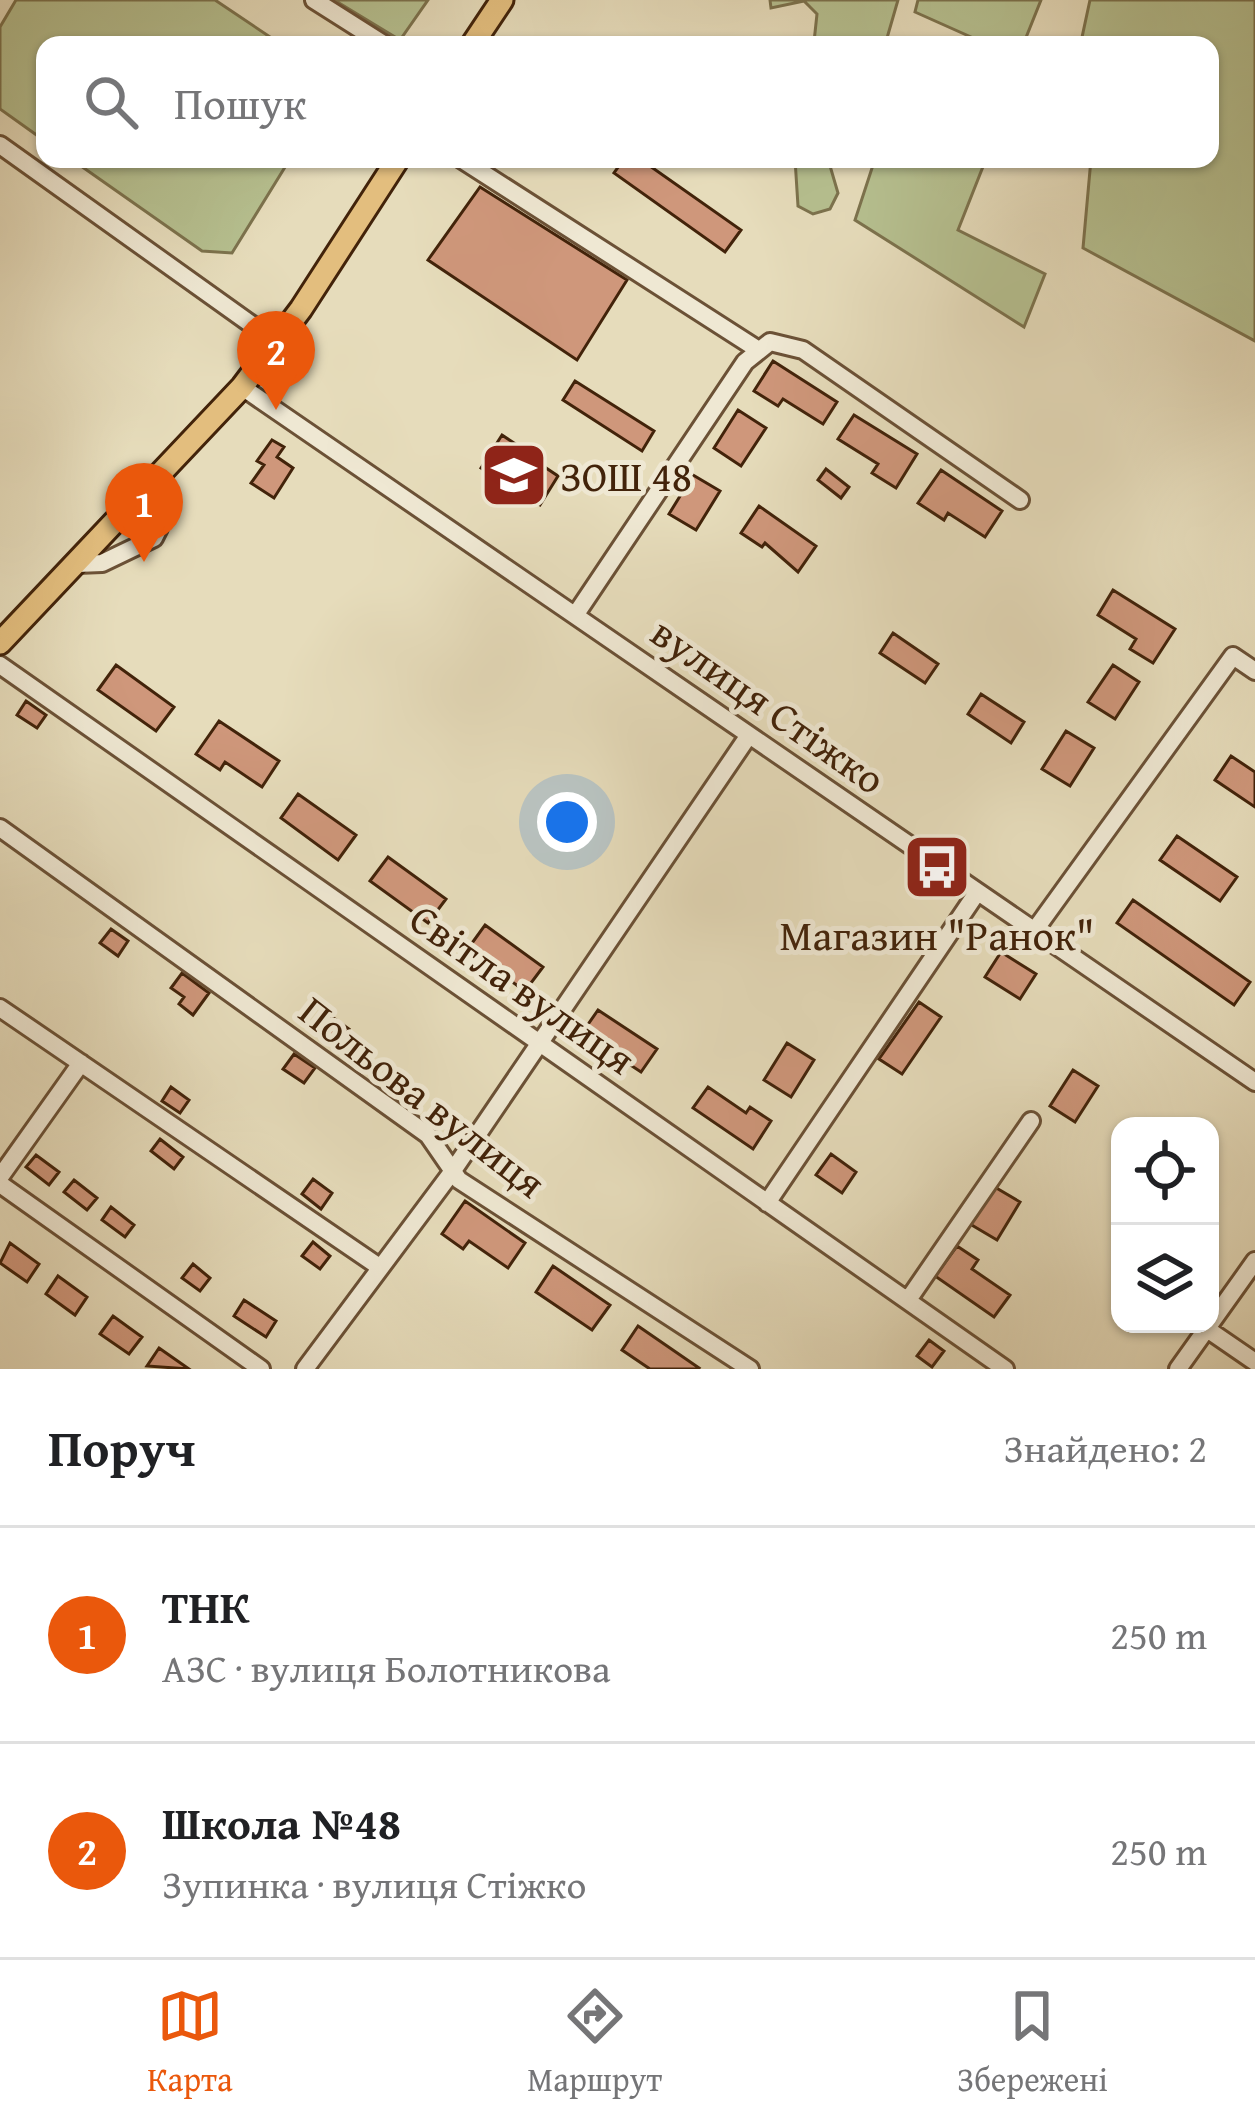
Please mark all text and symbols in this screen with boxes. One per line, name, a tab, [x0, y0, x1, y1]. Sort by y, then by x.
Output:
search box	[36, 36, 1219, 168]
icon: search	[78, 69, 144, 135]
text: Пошук	[174, 70, 307, 135]
pin: 2	[237, 311, 315, 410]
school or university icon: ЗОШ 48	[479, 440, 549, 510]
place label: ЗОШ 48	[560, 445, 692, 506]
pin: 1	[105, 463, 183, 562]
street label: вулиця Стіжко	[640, 602, 898, 808]
your location	[537, 792, 597, 852]
bus stop icon: Магазин "Ранок"	[902, 832, 972, 902]
street label: Світла вулиця	[398, 888, 648, 1088]
place label: Магазин "Ранок"	[780, 904, 1094, 965]
street label: Польова вулиця	[287, 980, 559, 1212]
map controls	[1111, 1117, 1219, 1333]
button: locate	[1111, 1117, 1219, 1225]
button: layers	[1111, 1225, 1219, 1333]
text: Поруч	[48, 1410, 195, 1485]
text: Знайдено: 2	[1004, 1419, 1207, 1476]
text: ТНК	[162, 1574, 250, 1639]
text: 1	[77, 1606, 97, 1663]
text: 250 m	[1110, 1606, 1207, 1663]
text: АЗС · вулиця Болотникова	[162, 1639, 611, 1696]
text: Школа №48	[162, 1790, 401, 1855]
text: 2	[77, 1822, 97, 1879]
text: 250 m	[1110, 1822, 1207, 1879]
text: Зупинка · вулиця Стіжко	[162, 1855, 586, 1912]
tab: Карта	[147, 1983, 233, 2103]
tab: Маршрут	[527, 1983, 662, 2103]
tab: Збережені	[957, 1983, 1108, 2103]

